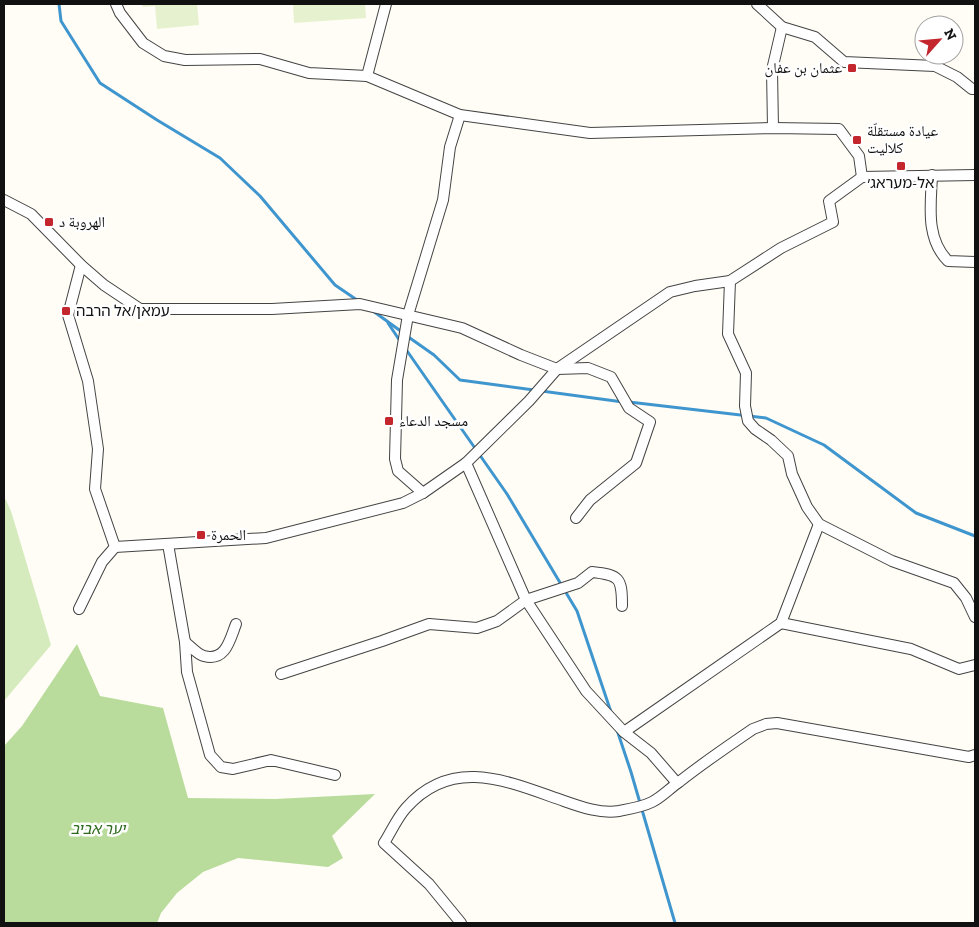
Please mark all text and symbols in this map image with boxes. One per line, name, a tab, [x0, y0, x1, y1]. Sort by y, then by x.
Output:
north arrow	[914, 15, 964, 65]
text: N	[940, 26, 960, 43]
place label: عثمان بن عفان	[765, 59, 842, 78]
marker: عثمان بن عفان	[846, 62, 858, 74]
place label: عيادة مستقلّة كلاليت	[867, 122, 938, 157]
marker: عيادة مستقلّة كلاليت	[851, 134, 863, 146]
marker: אל-מעראג׳	[895, 160, 907, 172]
place label: אל-מעראג׳	[868, 174, 934, 192]
place label: الهروبة د	[59, 213, 105, 231]
marker: الهروبة د	[43, 216, 55, 228]
place label: עמאן/אל הרבה	[76, 302, 170, 320]
marker: עמאן/אל הרבה	[60, 305, 72, 317]
place label: مسجد الدعاء	[399, 412, 468, 430]
marker: مسجد الدعاء	[383, 415, 395, 427]
place label: الحمرة	[211, 526, 246, 544]
marker: الحمرة	[195, 529, 207, 541]
park label: יער אביב	[71, 820, 127, 838]

